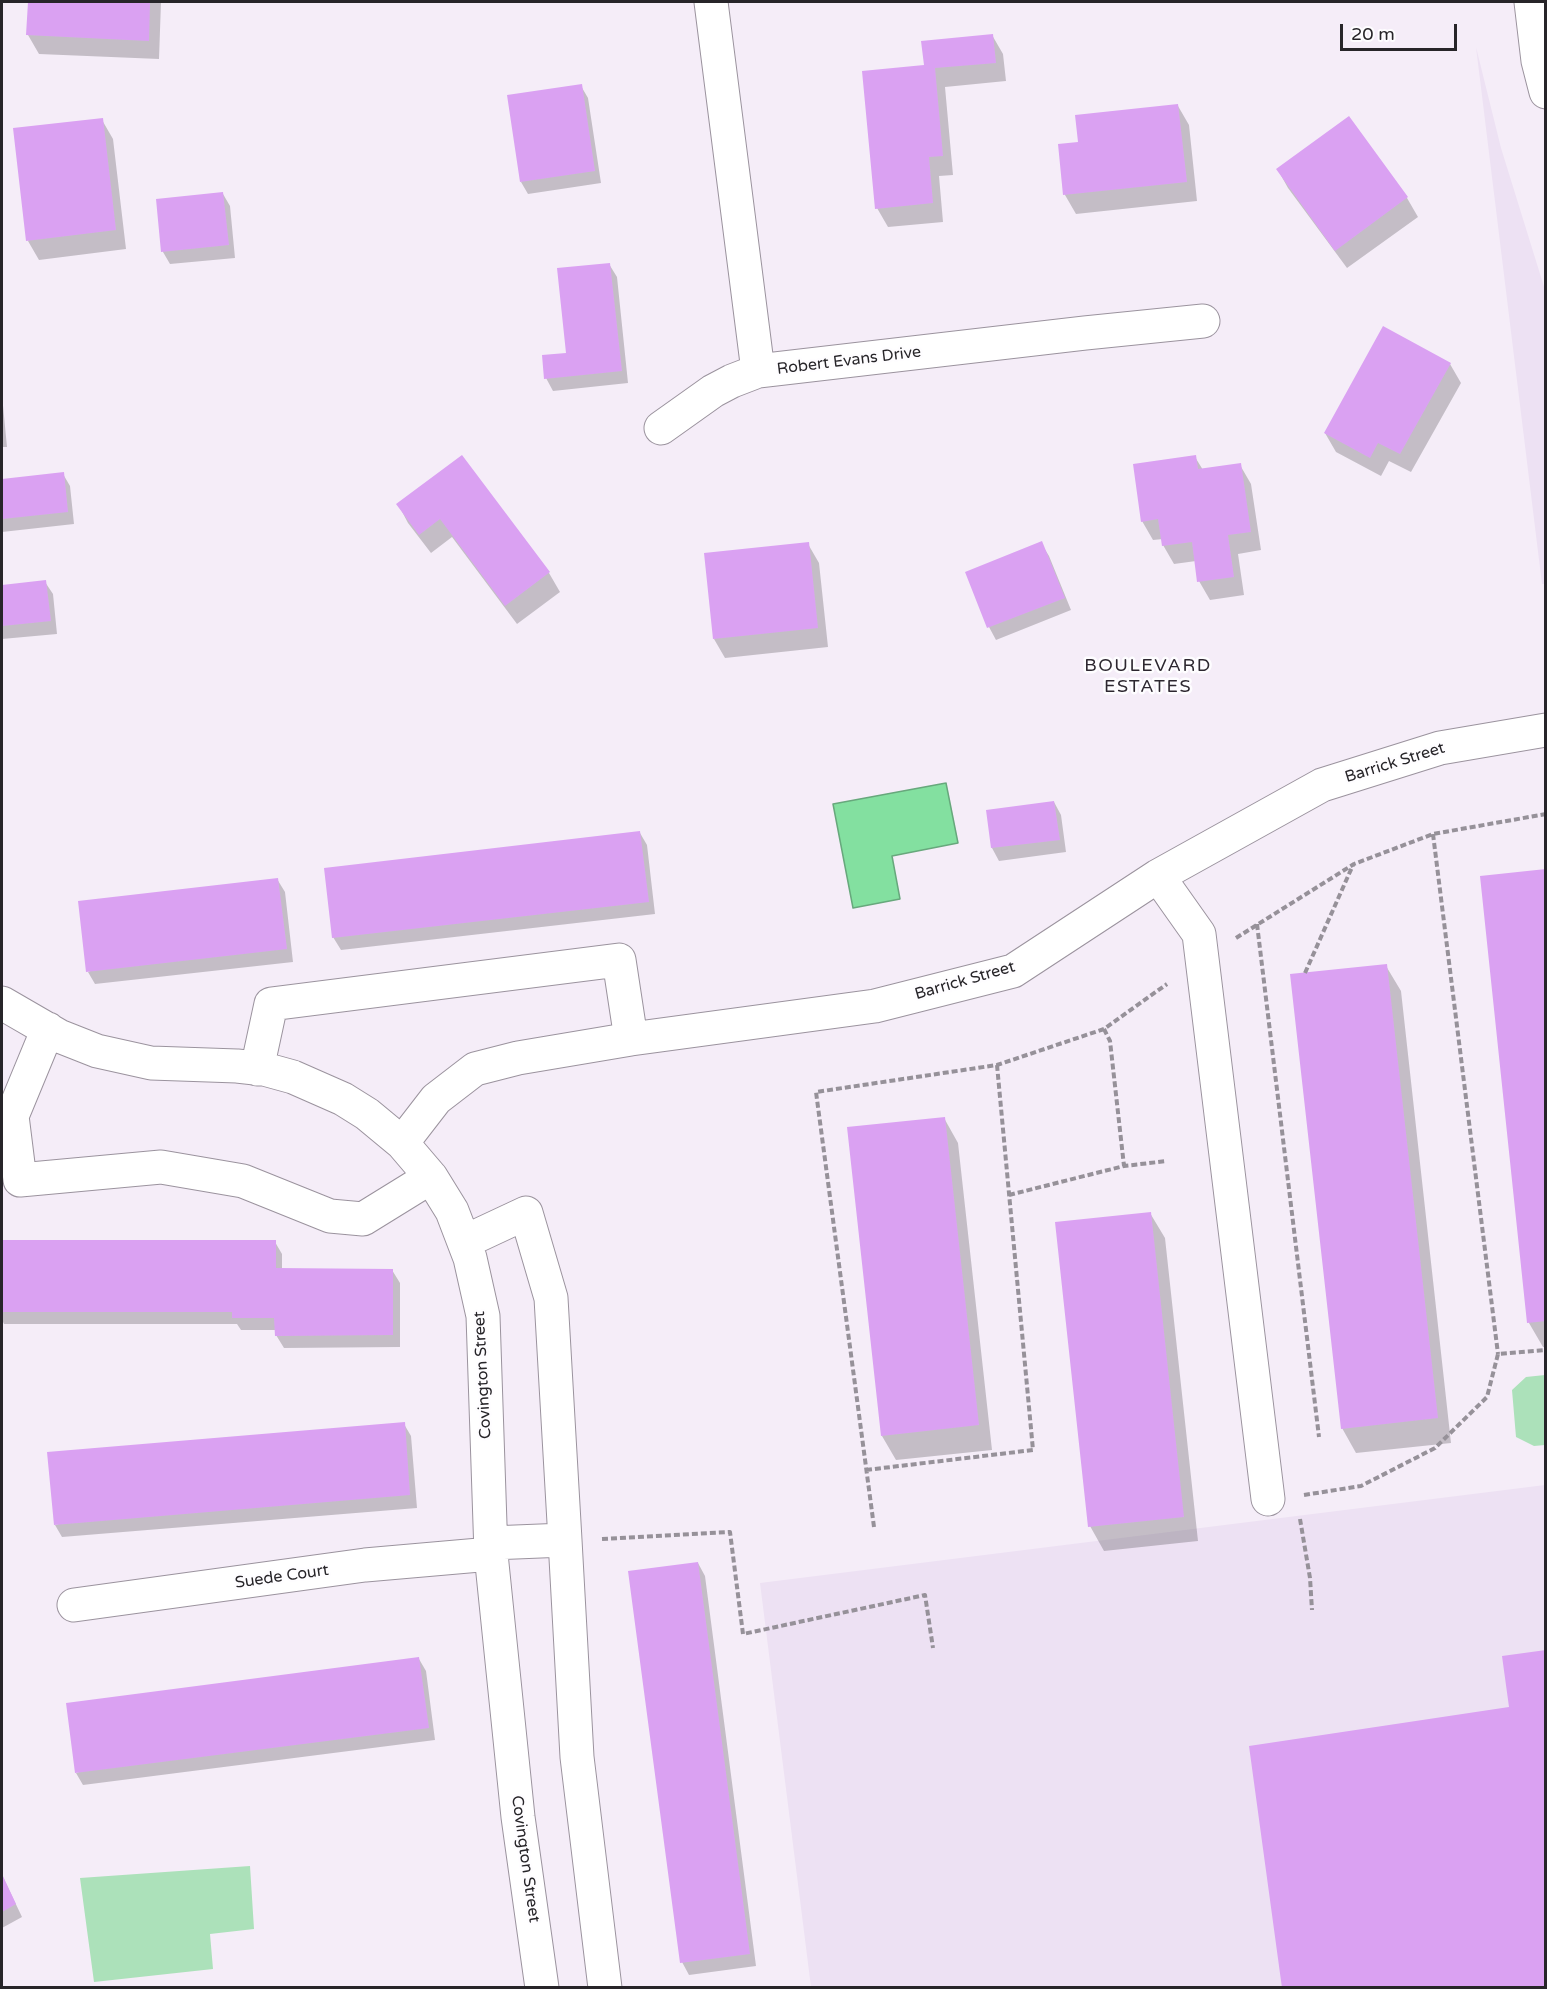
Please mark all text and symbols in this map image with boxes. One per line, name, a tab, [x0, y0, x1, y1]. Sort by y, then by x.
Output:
scale bar	[1343, 12, 1460, 50]
text: 20 m	[1351, 23, 1395, 45]
street label: Robert Evans Drive	[776, 343, 922, 379]
district label: BOULEVARD ESTATES	[1084, 655, 1212, 698]
street label: Barrick Street	[1343, 739, 1447, 787]
street label: Barrick Street	[913, 958, 1017, 1004]
street label: Covington Street	[470, 1311, 496, 1439]
street label: Suede Court	[234, 1561, 330, 1593]
street label: Covington Street	[507, 1794, 543, 1924]

